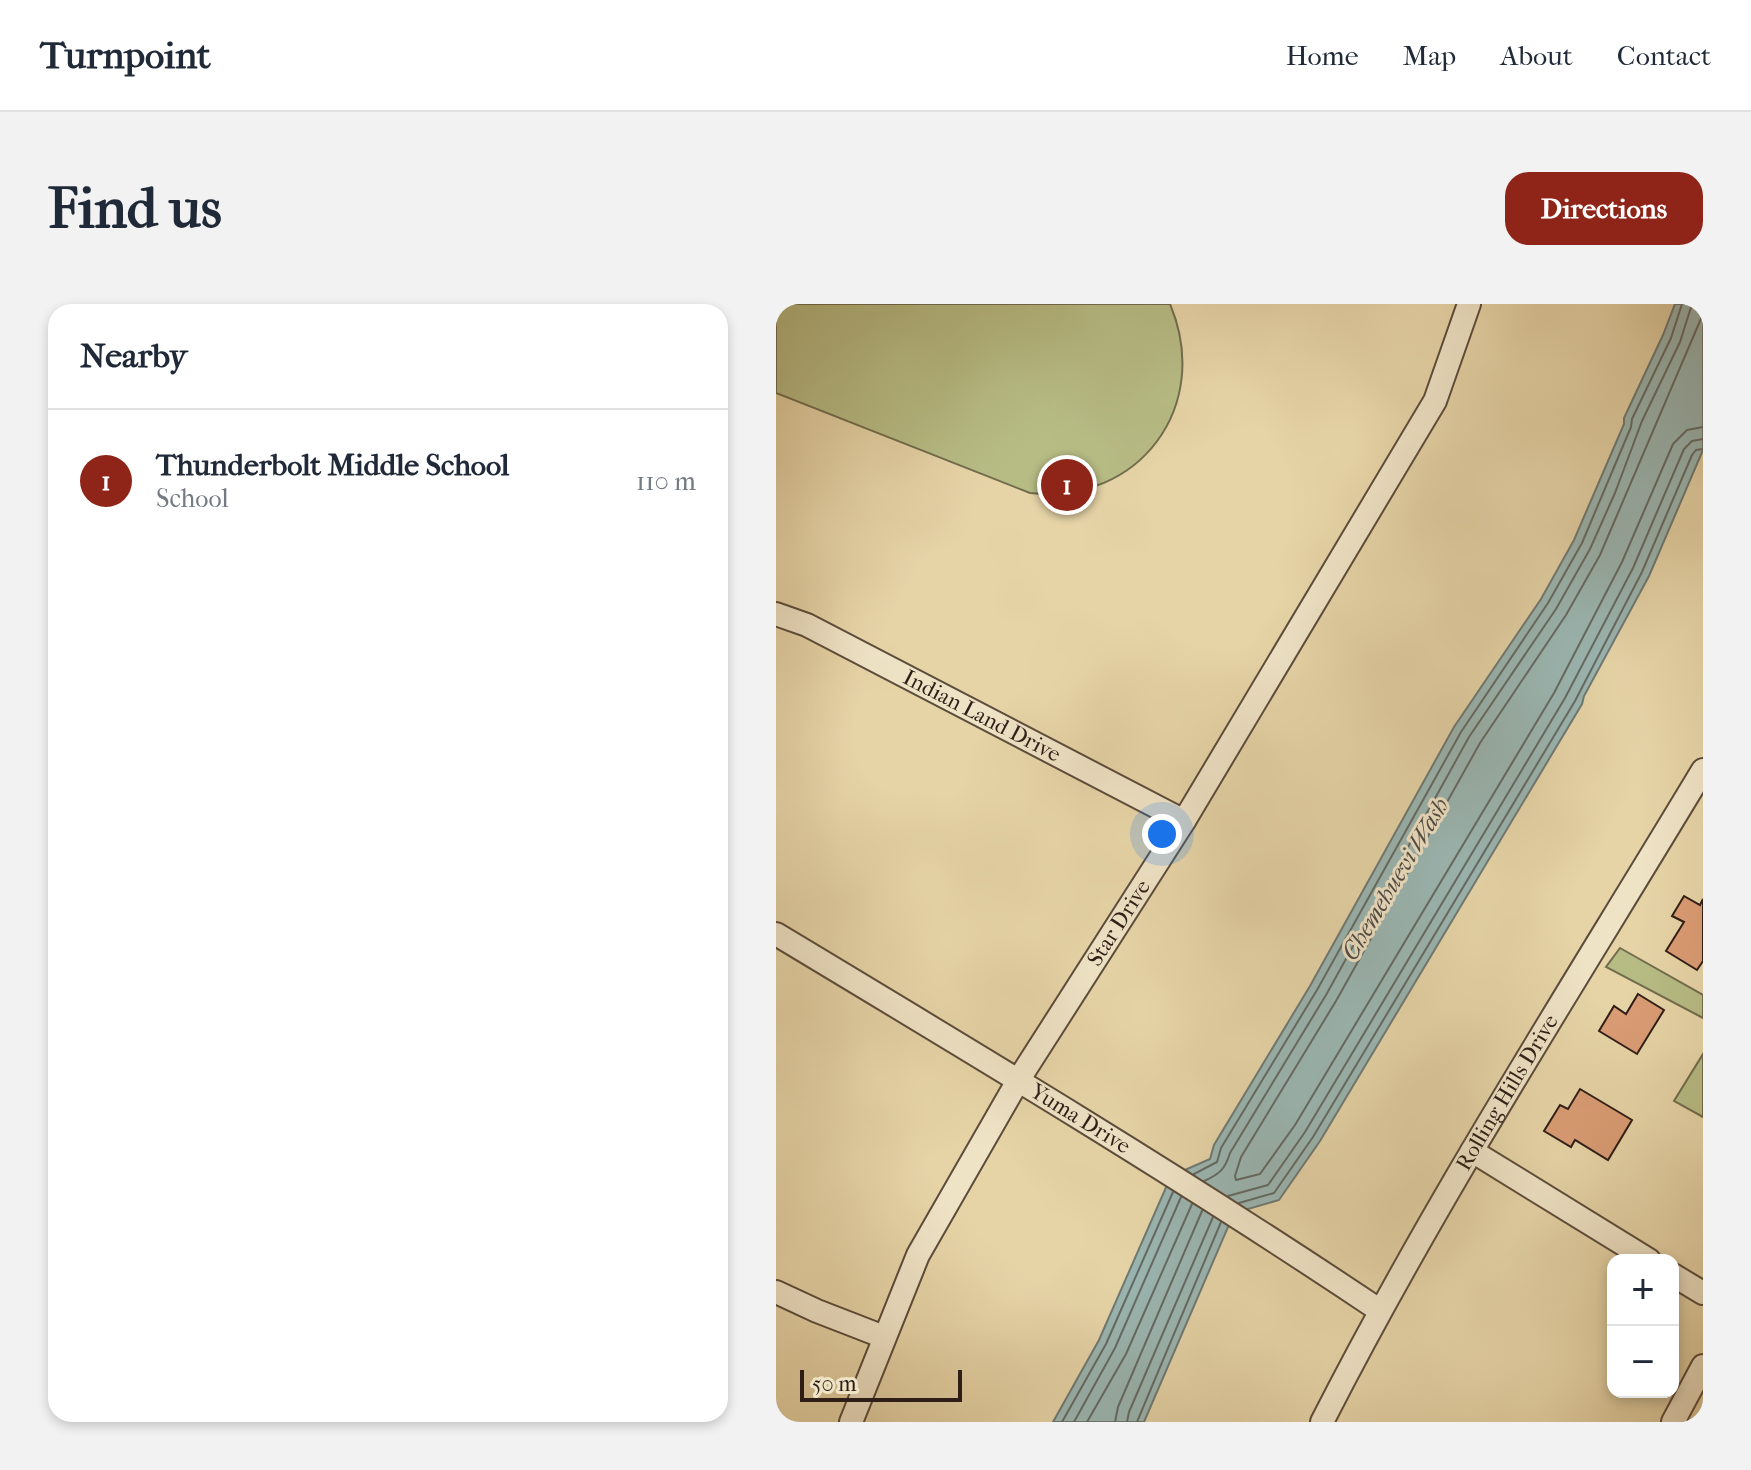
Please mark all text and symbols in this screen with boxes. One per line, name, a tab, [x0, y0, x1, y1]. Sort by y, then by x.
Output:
text: Turnpoint	[40, 33, 211, 78]
text: Home	[1286, 39, 1359, 72]
text: Map	[1403, 39, 1456, 72]
text: About	[1500, 39, 1573, 72]
text: Contact	[1617, 39, 1711, 72]
button: Directions	[1505, 172, 1703, 245]
text: Find us	[48, 176, 222, 241]
text: Nearby	[80, 336, 187, 376]
text: Thunderbolt Middle School	[156, 448, 509, 483]
pin: 1	[1041, 455, 1093, 515]
text: 1	[101, 466, 111, 497]
text: 110 m	[636, 466, 696, 497]
text: School	[156, 483, 229, 514]
street label: Indian Land Drive	[899, 664, 1065, 768]
water label: Chemehuevi Wash	[1336, 793, 1454, 965]
your location	[1142, 814, 1182, 854]
street label: Star Drive	[1082, 875, 1156, 971]
street label: Rolling Hills Drive	[1450, 1010, 1564, 1175]
street label: Yuma Drive	[1025, 1077, 1135, 1160]
map controls	[1607, 1254, 1679, 1398]
button: +	[1607, 1254, 1679, 1326]
button: −	[1607, 1326, 1679, 1398]
scale bar	[800, 1366, 962, 1402]
text: 50 m	[812, 1371, 857, 1397]

